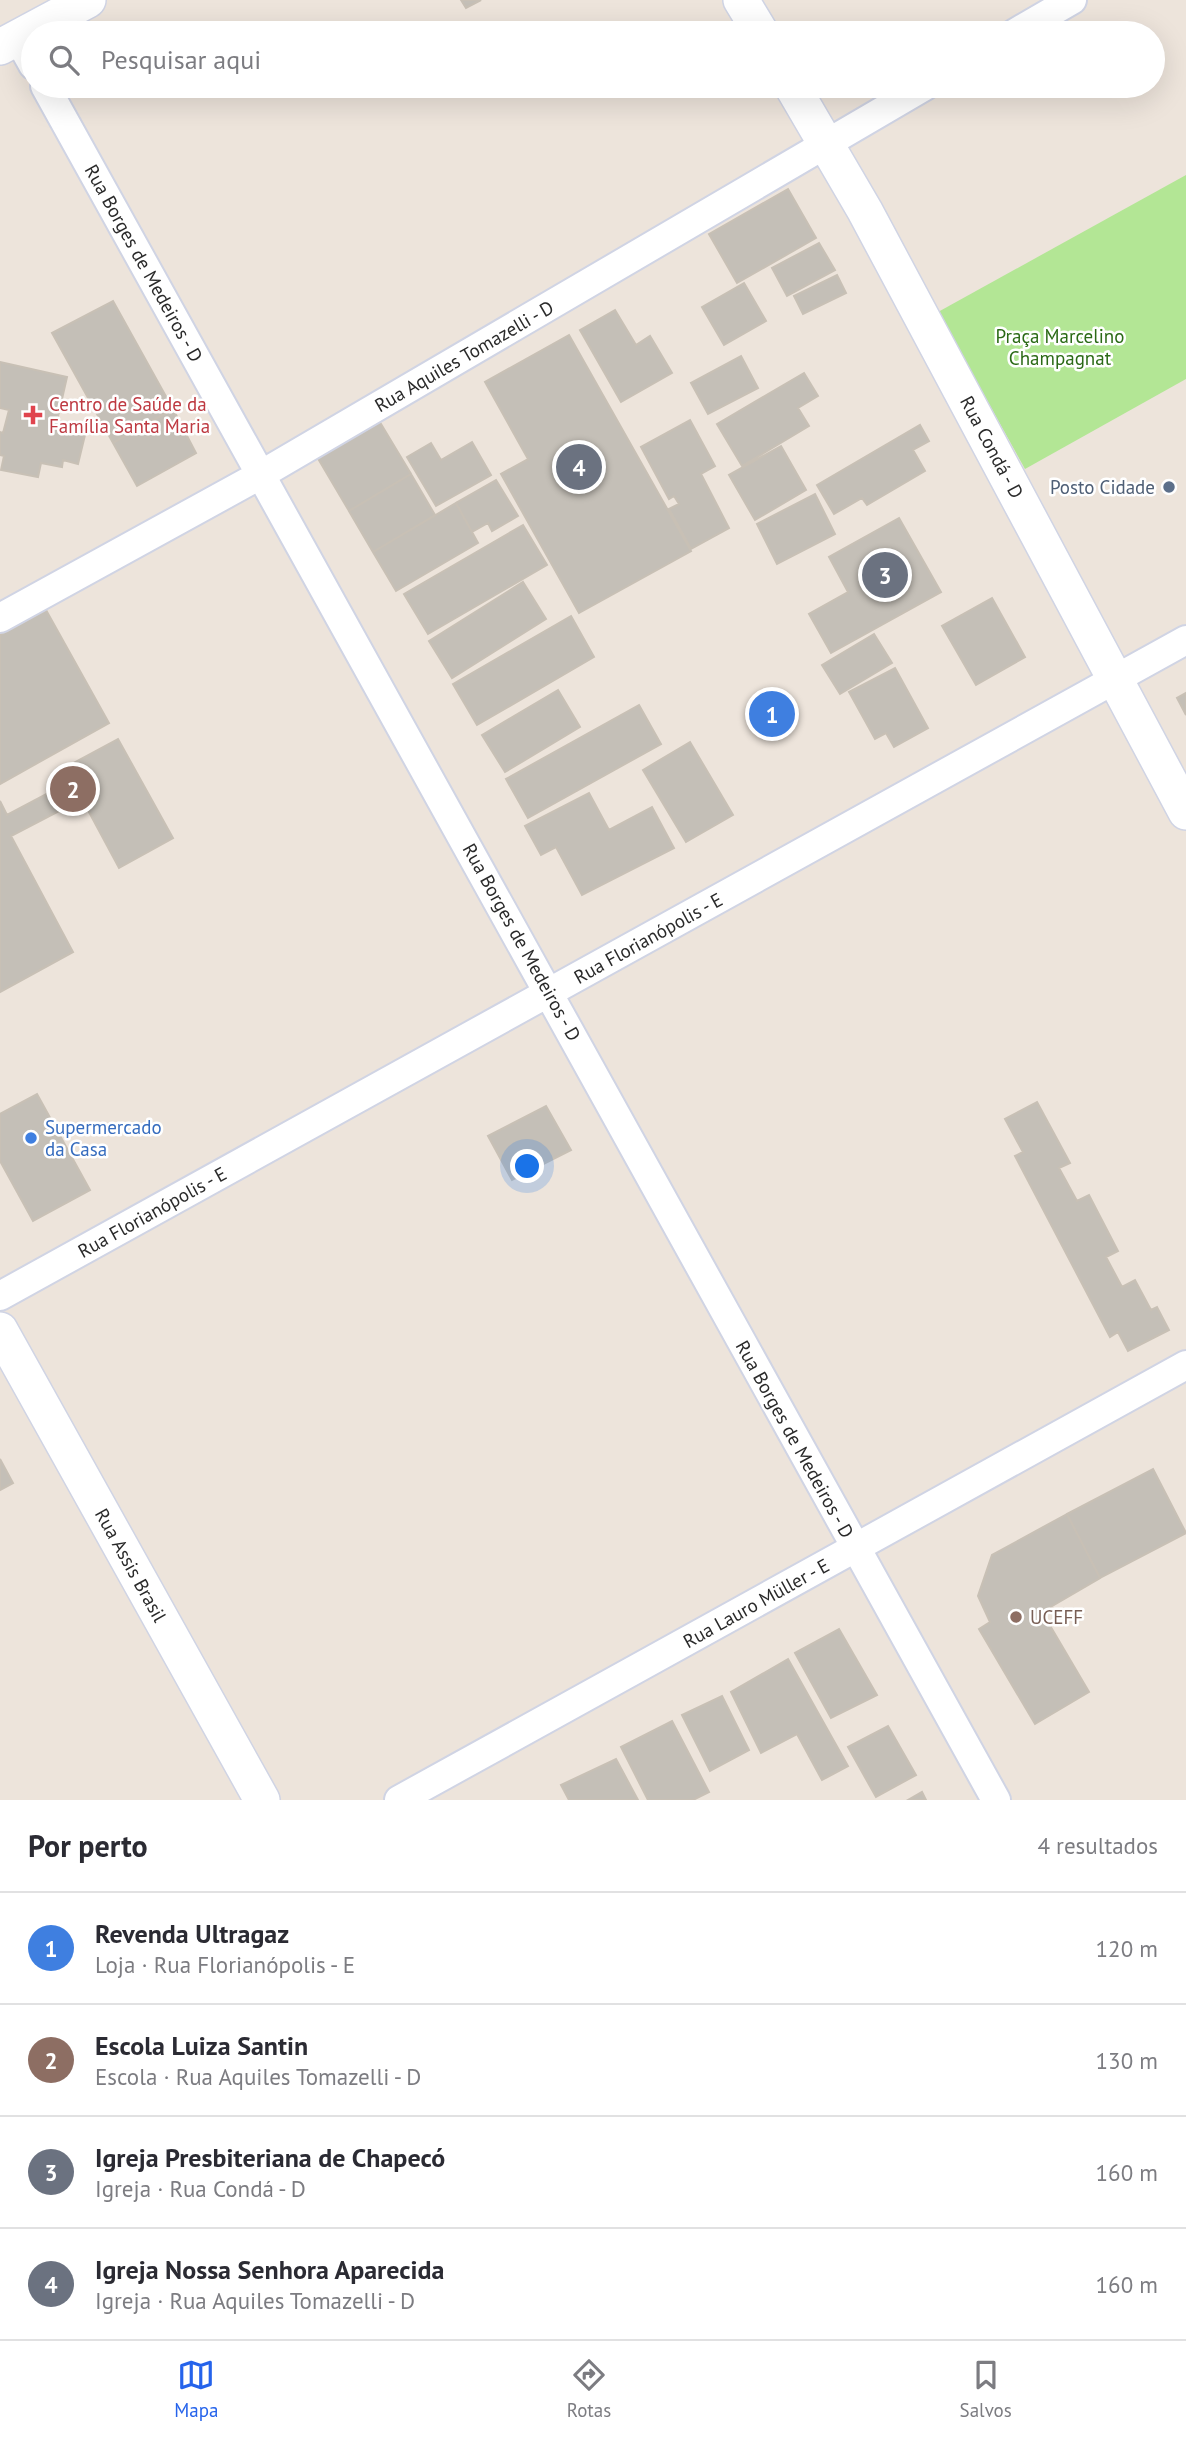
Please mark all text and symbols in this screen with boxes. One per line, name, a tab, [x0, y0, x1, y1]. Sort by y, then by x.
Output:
search box	[21, 21, 1165, 98]
icon: search	[45, 41, 83, 79]
text: Pesquisar aqui	[101, 43, 261, 76]
street label: Rua Borges de Medeiros - D	[80, 160, 208, 366]
street label: Rua Aquiles Tomazelli - D	[370, 295, 558, 417]
park label: Praça Marcelino Champagnat	[996, 324, 1124, 370]
place label: Centro de Saúde da Família Santa Maria	[49, 392, 210, 438]
street label: Rua Condá - D	[955, 392, 1029, 502]
marker: Centro de Saúde da Família Santa Maria	[23, 405, 43, 425]
pin: 4	[556, 441, 602, 493]
place label: Posto Cidade	[1050, 475, 1155, 499]
marker: Posto Cidade	[1161, 479, 1177, 495]
pin: 3	[862, 549, 908, 601]
pin: 1	[749, 688, 795, 740]
pin: 2	[50, 763, 96, 815]
street label: Rua Borges de Medeiros - D	[458, 839, 586, 1045]
street label: Rua Florianópolis - E	[570, 887, 726, 989]
place label: Supermercado da Casa	[45, 1115, 162, 1161]
marker: Supermercado da Casa	[23, 1130, 39, 1146]
your location	[510, 1149, 544, 1183]
street label: Rua Florianópolis - E	[74, 1161, 230, 1263]
street label: Rua Borges de Medeiros - D	[731, 1336, 859, 1542]
street label: Rua Assis Brasil	[90, 1504, 172, 1626]
street label: Rua Lauro Müller - E	[679, 1553, 833, 1653]
place label: UCEFF	[1030, 1605, 1083, 1629]
marker: UCEFF	[1008, 1609, 1024, 1625]
text: Por perto	[28, 1826, 148, 1865]
text: 4 resultados	[1037, 1831, 1158, 1860]
text: Revenda Ultragaz	[95, 1917, 289, 1950]
text: 1	[44, 1934, 58, 1963]
text: 120 m	[1096, 1934, 1158, 1963]
text: Loja · Rua Florianópolis - E	[95, 1950, 355, 1979]
text: Escola Luiza Santin	[95, 2029, 308, 2062]
text: 2	[44, 2046, 58, 2075]
text: 130 m	[1096, 2046, 1158, 2075]
text: Escola · Rua Aquiles Tomazelli - D	[95, 2062, 421, 2091]
text: Igreja Presbiteriana de Chapecó	[95, 2141, 445, 2174]
text: 3	[44, 2158, 58, 2187]
text: 160 m	[1096, 2158, 1158, 2187]
text: Igreja · Rua Condá - D	[95, 2174, 306, 2203]
text: Igreja Nossa Senhora Aparecida	[95, 2253, 444, 2286]
text: 4	[44, 2270, 58, 2299]
text: 160 m	[1096, 2270, 1158, 2299]
text: Igreja · Rua Aquiles Tomazelli - D	[95, 2286, 415, 2315]
tab: Mapa	[174, 2356, 218, 2422]
tab: Rotas	[567, 2356, 611, 2422]
tab: Salvos	[960, 2356, 1012, 2422]

